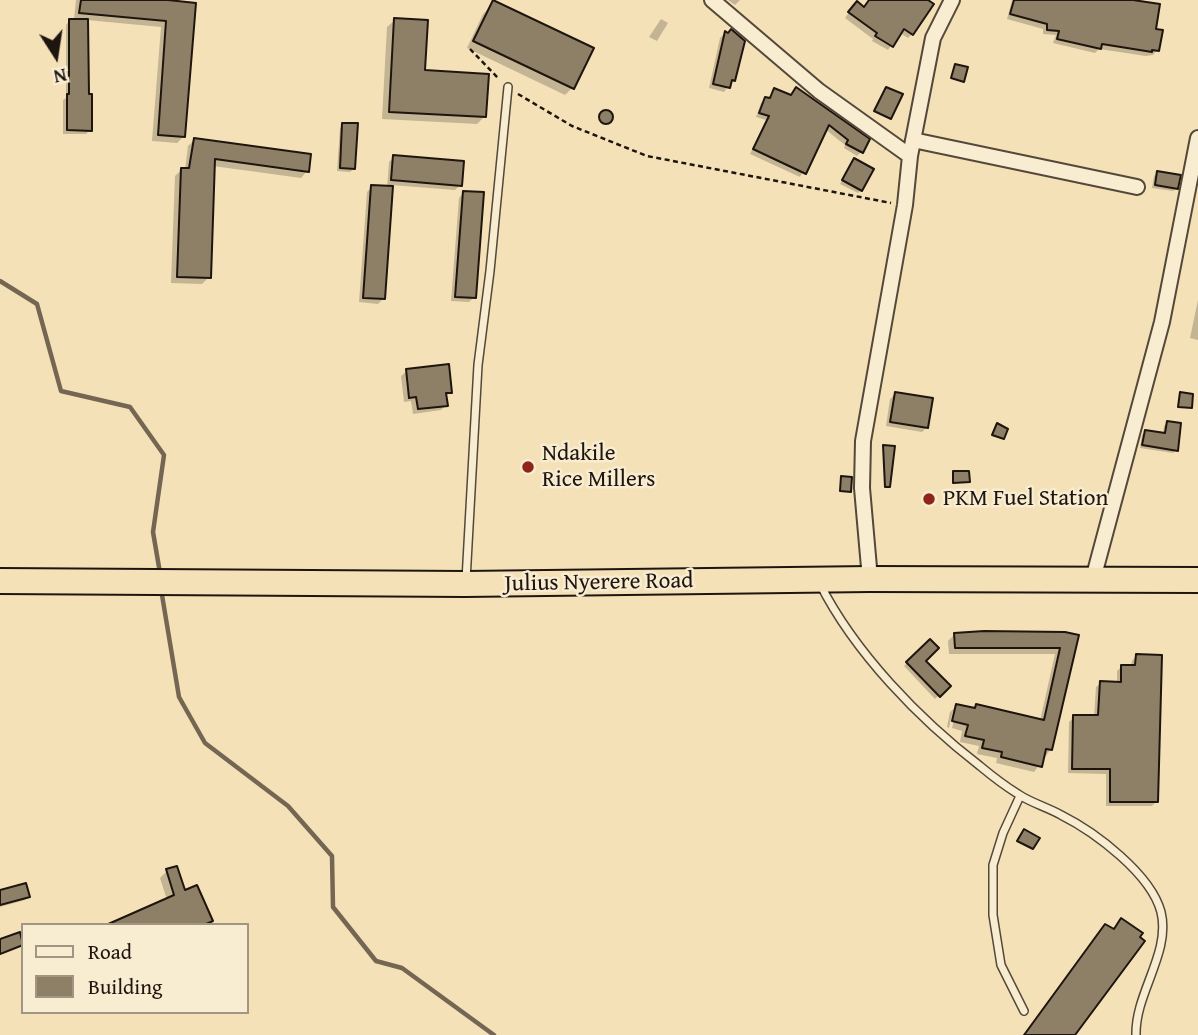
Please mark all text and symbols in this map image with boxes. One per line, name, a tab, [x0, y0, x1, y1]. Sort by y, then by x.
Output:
north arrow	[21, 21, 91, 91]
text: N	[51, 62, 69, 92]
place label: Ndakile Rice Millers	[542, 440, 655, 494]
marker: Ndakile Rice Millers	[520, 459, 536, 475]
place label: PKM Fuel Station	[943, 485, 1108, 513]
marker: PKM Fuel Station	[921, 491, 937, 507]
street label: Julius Nyerere Road	[504, 568, 694, 598]
legend	[21, 923, 248, 1014]
text: Road	[88, 936, 132, 967]
text: Building	[88, 971, 162, 1002]

